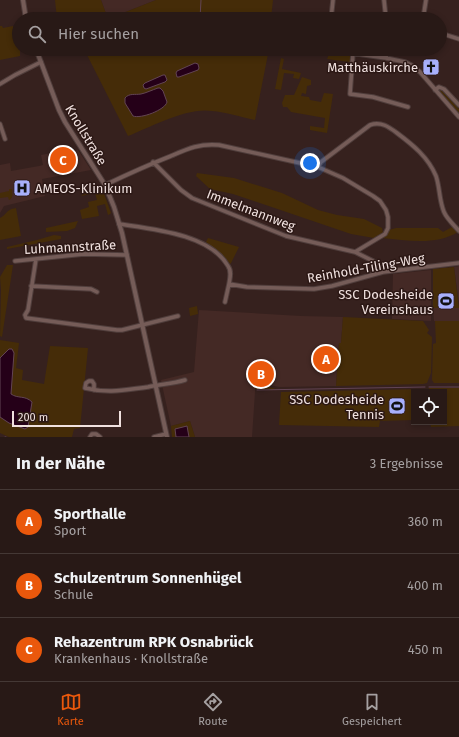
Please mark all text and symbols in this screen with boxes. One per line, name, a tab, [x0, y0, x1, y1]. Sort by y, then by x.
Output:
search box	[12, 12, 447, 56]
icon: search	[26, 23, 48, 45]
text: Hier suchen	[58, 25, 139, 43]
church icon: Matthäuskirche	[421, 57, 441, 77]
place label: Matthäuskirche	[327, 60, 418, 75]
street label: Knollstraße	[62, 102, 110, 168]
pin: C	[50, 145, 76, 175]
your location	[300, 153, 320, 173]
hospital icon: AMEOS-Klinikum	[12, 178, 32, 198]
place label: AMEOS-Klinikum	[35, 181, 132, 196]
street label: Immelmannweg	[205, 186, 298, 234]
street label: Luhmannstraße	[24, 237, 116, 257]
street label: Reinhold-Tiling-Weg	[306, 250, 426, 286]
place label: SSC Dodesheide Vereinshaus	[338, 287, 433, 317]
sports icon: SSC Dodesheide Vereinshaus	[436, 291, 456, 311]
pin: A	[313, 344, 339, 374]
pin: B	[248, 359, 274, 389]
map controls	[411, 389, 447, 425]
button: locate	[411, 389, 447, 425]
place label: SSC Dodesheide Tennis	[289, 392, 384, 422]
sports icon: SSC Dodesheide Tennis	[387, 396, 407, 416]
scale bar	[12, 409, 121, 428]
text: 200 m	[18, 411, 48, 424]
text: In der Nähe	[16, 453, 105, 474]
text: 3 Ergebnisse	[370, 456, 443, 471]
text: Sporthalle	[54, 505, 126, 523]
text: A	[25, 514, 33, 529]
text: 360 m	[408, 514, 443, 529]
text: Sport	[54, 523, 86, 538]
text: Schulzentrum Sonnenhügel	[54, 569, 241, 587]
text: B	[25, 578, 33, 593]
text: 400 m	[407, 578, 443, 593]
text: Schule	[54, 587, 93, 602]
text: Rehazentrum RPK Osnabrück	[54, 633, 253, 651]
text: C	[25, 642, 33, 657]
text: 450 m	[408, 642, 443, 657]
text: Krankenhaus · Knollstraße	[54, 651, 208, 666]
tab: Karte	[57, 691, 84, 728]
tab: Route	[198, 691, 227, 728]
tab: Gespeichert	[342, 691, 402, 728]

